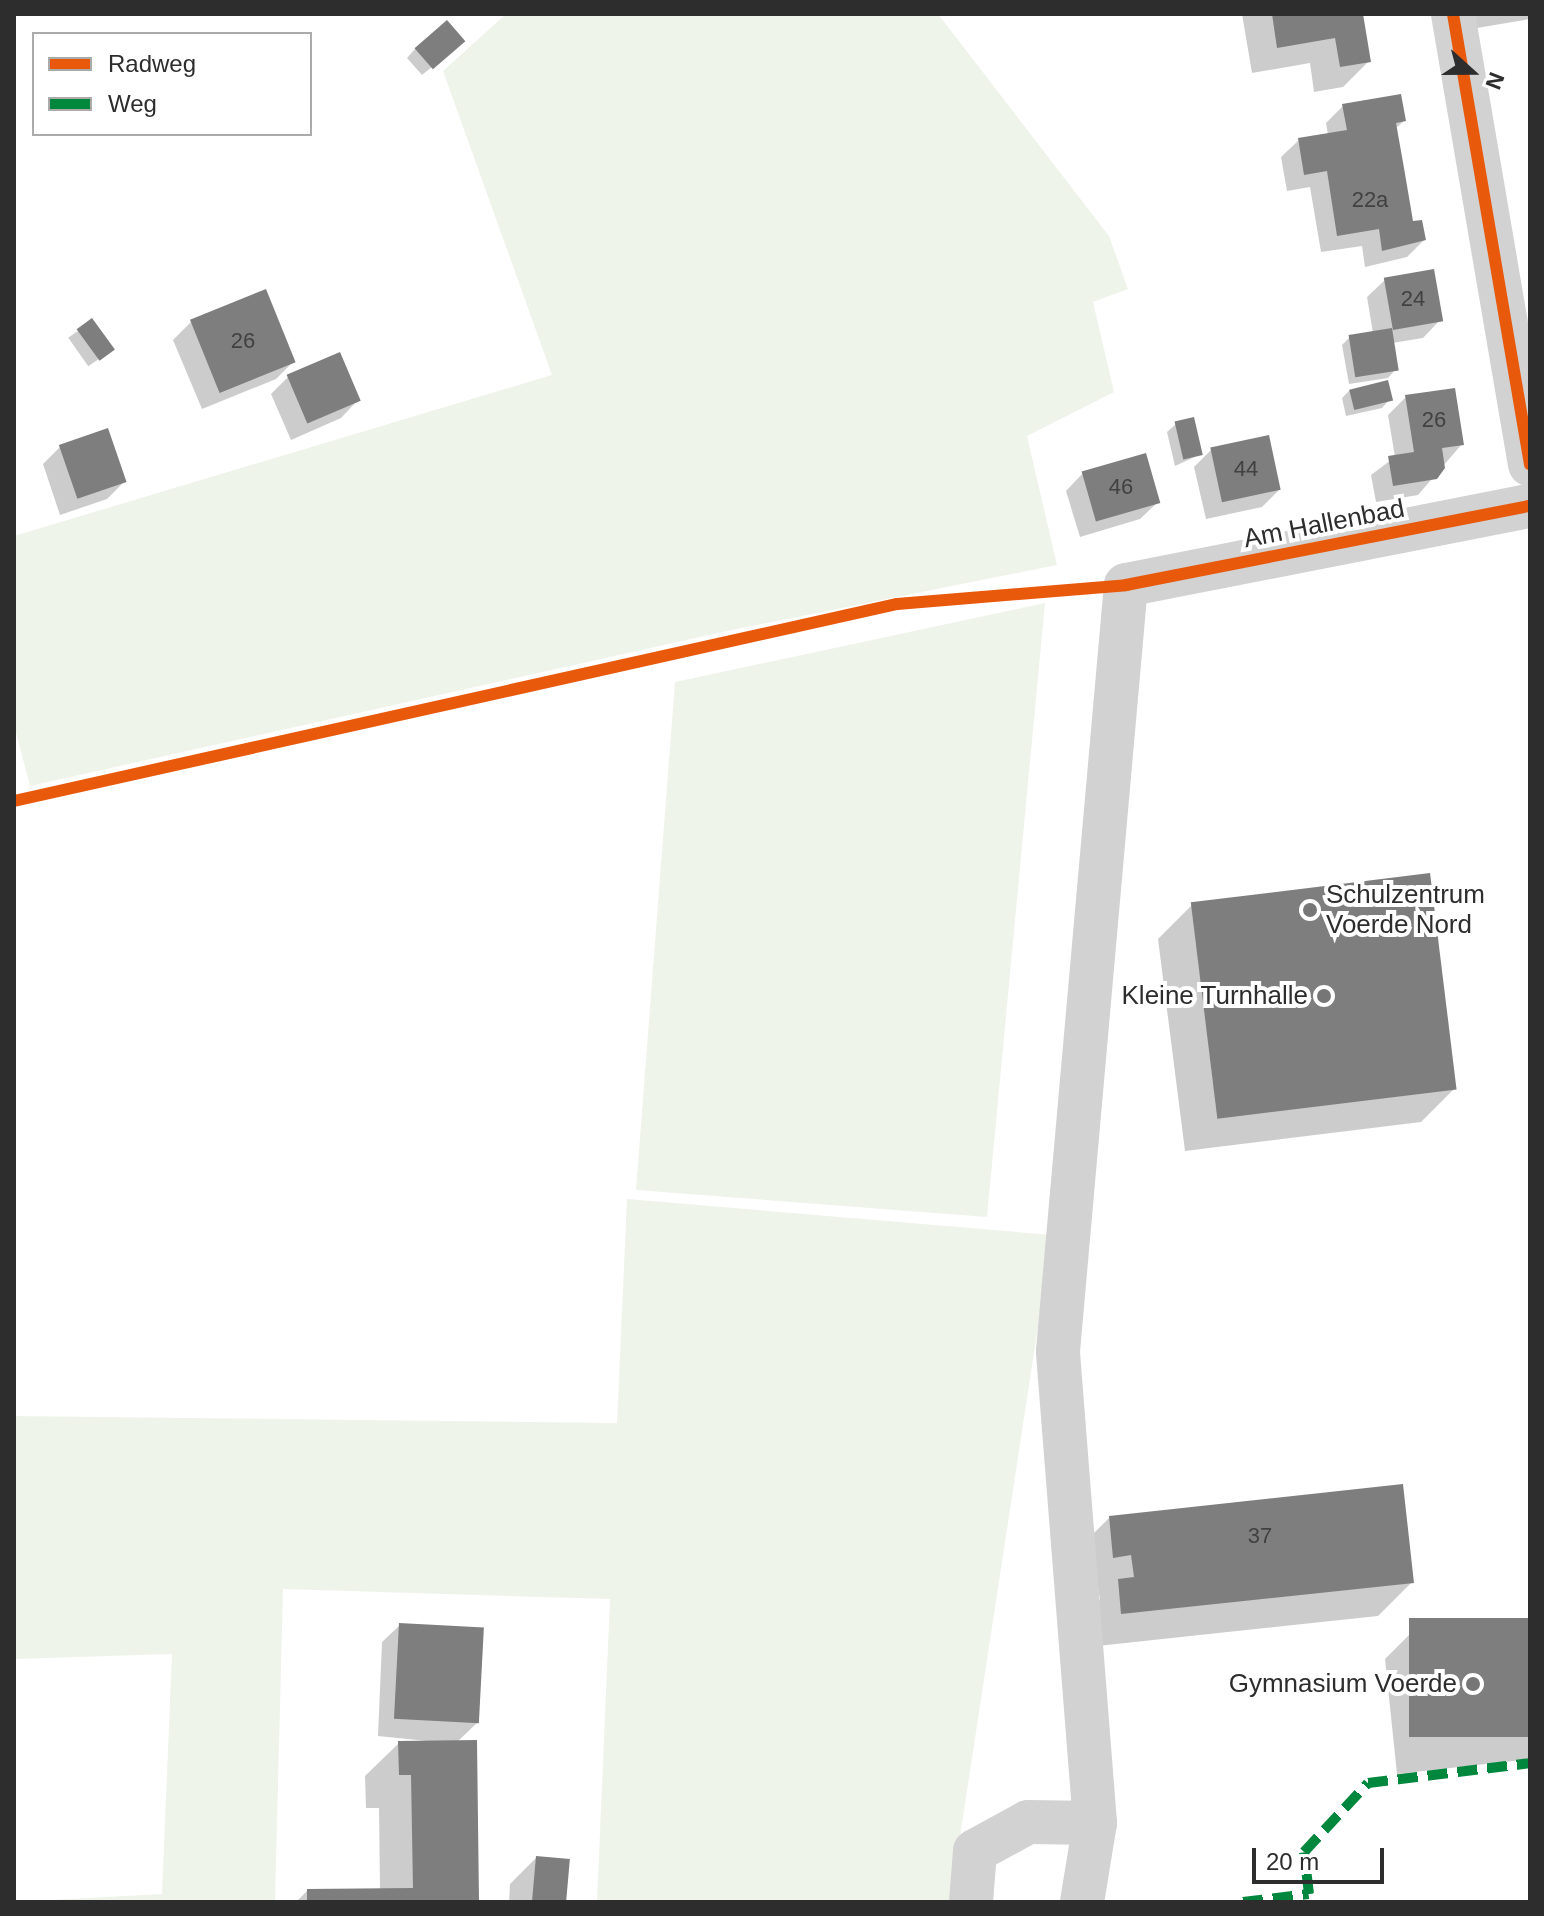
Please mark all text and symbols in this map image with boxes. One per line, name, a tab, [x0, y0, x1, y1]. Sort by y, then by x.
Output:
legend	[32, 32, 312, 136]
north arrow	[1432, 32, 1512, 112]
text: Radweg	[108, 50, 196, 77]
text: N	[1480, 69, 1509, 93]
text: Weg	[108, 90, 157, 117]
house number: 22a	[1352, 187, 1388, 213]
house number: 24	[1401, 286, 1425, 312]
house number: 26	[231, 328, 255, 354]
house number: 26	[1422, 407, 1446, 433]
house number: 44	[1234, 456, 1258, 482]
house number: 46	[1109, 474, 1133, 500]
street label: Am Hallenbad	[1241, 493, 1407, 555]
place label: Schulzentrum Voerde Nord	[1326, 879, 1485, 940]
marker: Schulzentrum Voerde Nord	[1301, 901, 1319, 919]
place label: Kleine Turnhalle	[1121, 980, 1308, 1012]
marker: Kleine Turnhalle	[1315, 987, 1333, 1005]
house number: 37	[1248, 1523, 1272, 1549]
place label: Gymnasium Voerde	[1229, 1668, 1457, 1700]
marker: Gymnasium Voerde	[1464, 1675, 1482, 1693]
scale bar	[1256, 1832, 1388, 1882]
text: 20 m	[1266, 1848, 1319, 1875]

